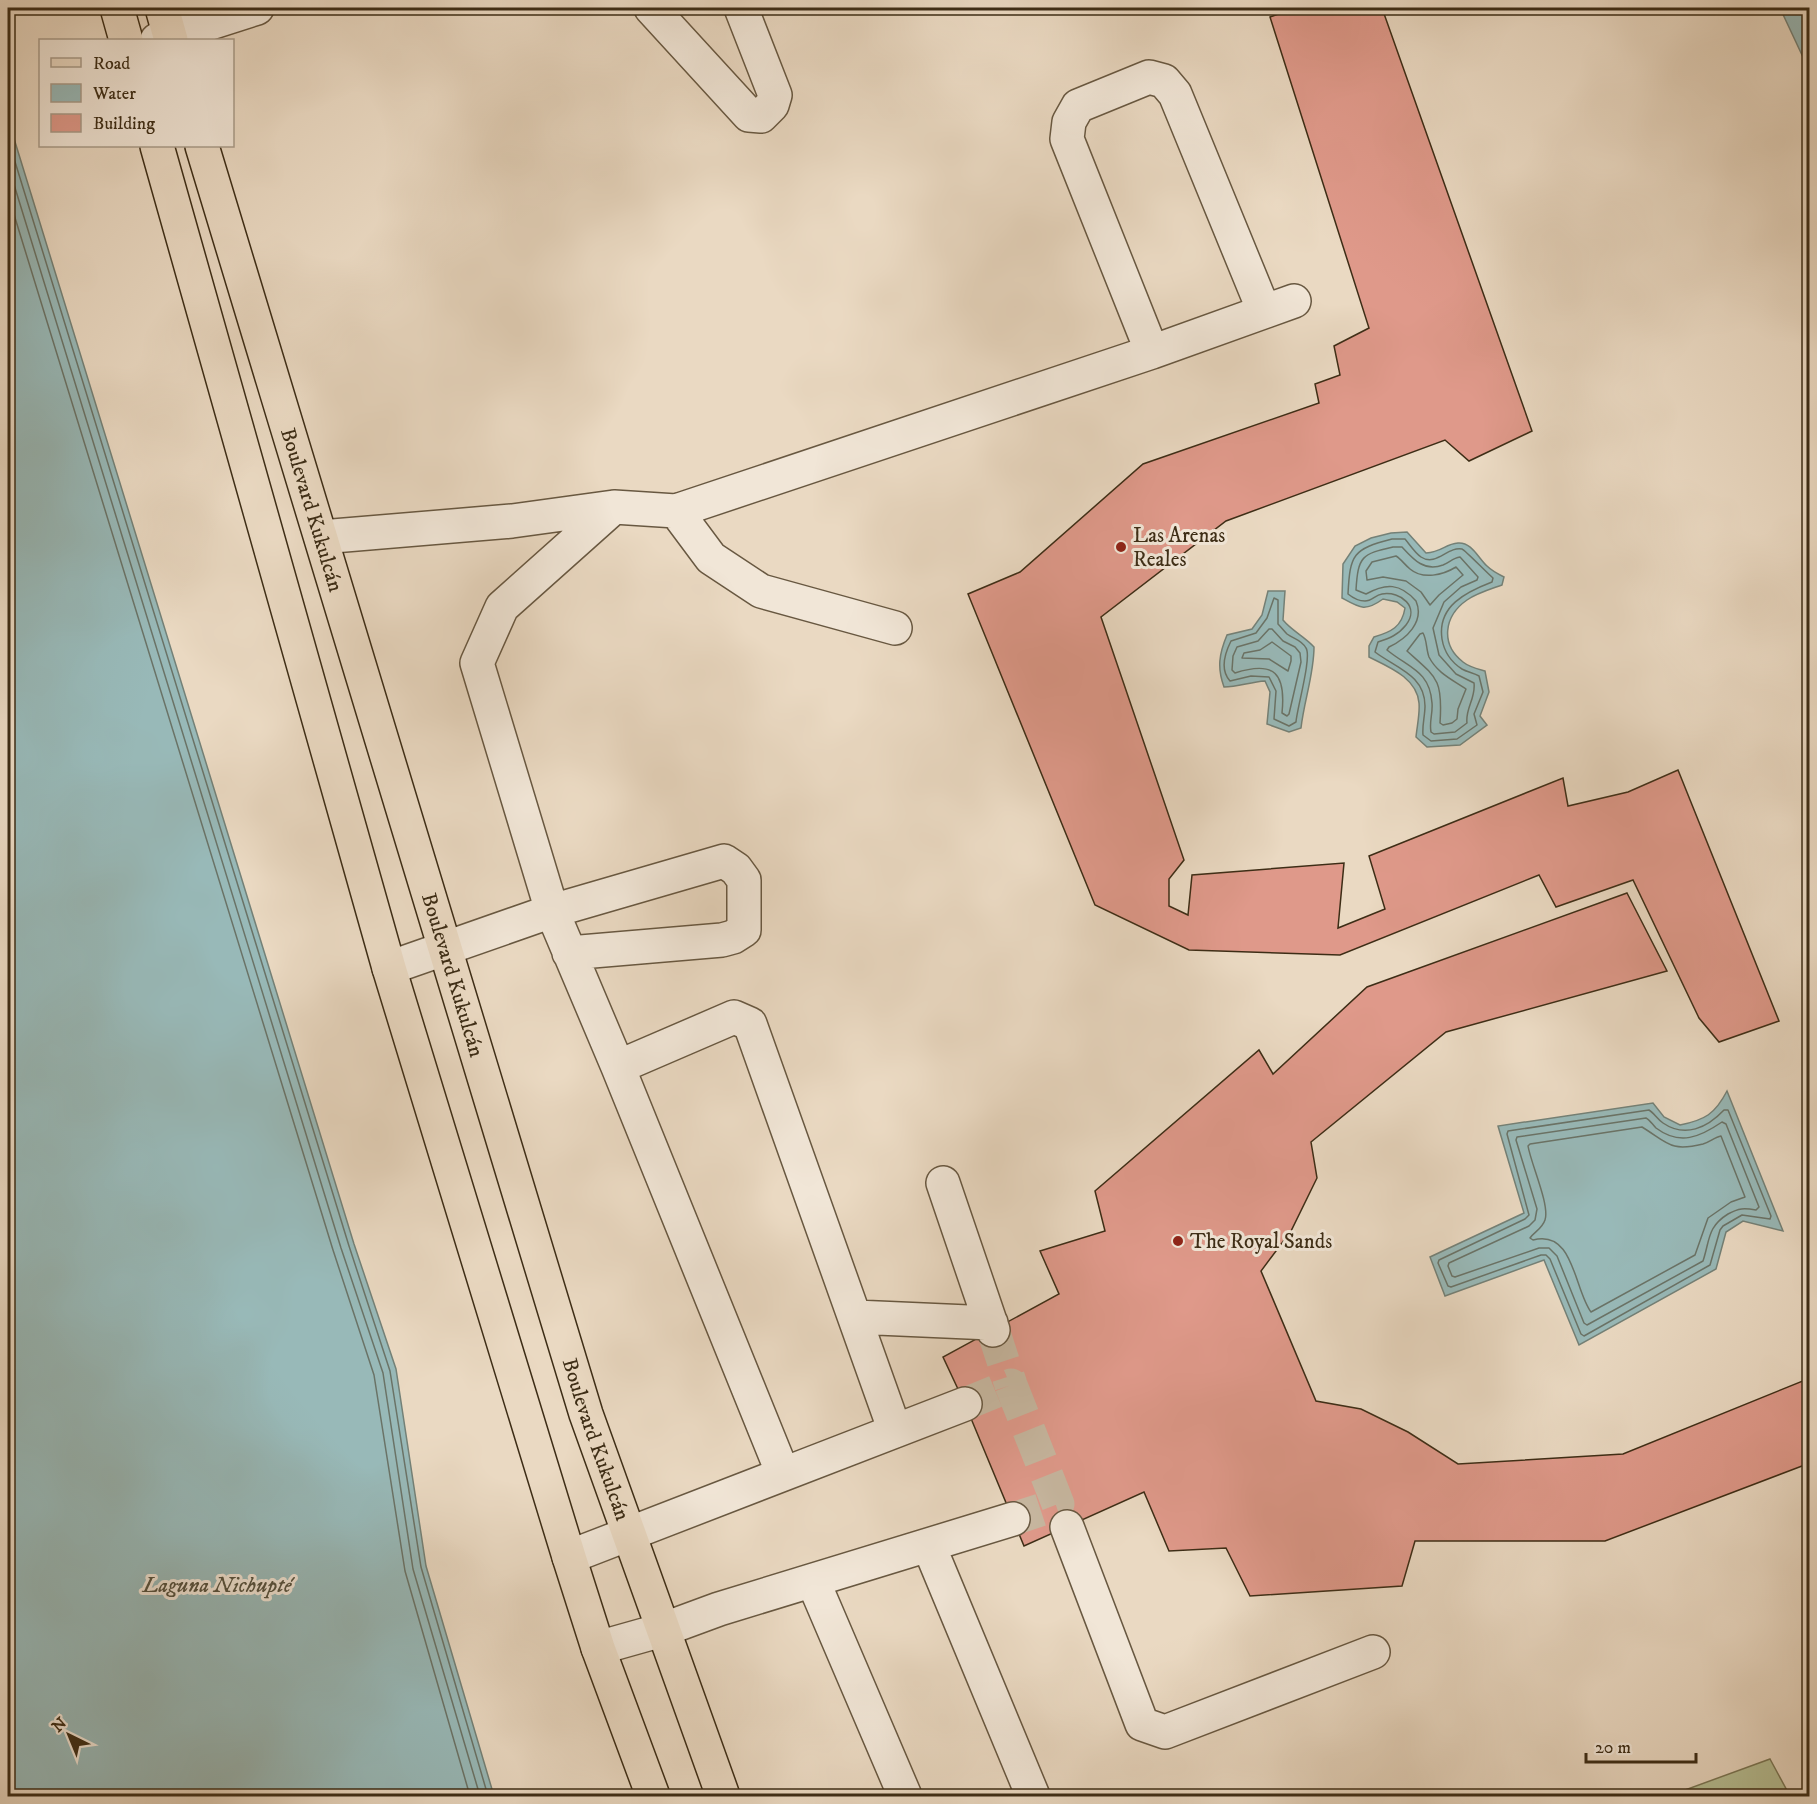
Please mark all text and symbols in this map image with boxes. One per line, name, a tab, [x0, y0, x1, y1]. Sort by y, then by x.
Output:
legend	[39, 39, 234, 147]
text: Road	[93, 53, 130, 75]
text: Water	[92, 83, 136, 105]
text: Building	[93, 113, 155, 135]
street label: Boulevard Kukulcán	[274, 425, 348, 595]
place label: Las Arenas Reales	[1133, 523, 1225, 573]
marker: Las Arenas Reales	[1114, 540, 1128, 554]
street label: Boulevard Kukulcán	[415, 890, 489, 1060]
place label: The Royal Sands	[1190, 1229, 1332, 1255]
marker: The Royal Sands	[1171, 1234, 1185, 1248]
street label: Boulevard Kukulcán	[556, 1355, 635, 1524]
water label: Laguna Nichupté	[141, 1572, 295, 1599]
north arrow	[39, 1705, 99, 1765]
text: N	[48, 1713, 71, 1737]
scale bar	[1586, 1726, 1696, 1764]
text: 20 m	[1595, 1737, 1631, 1759]

